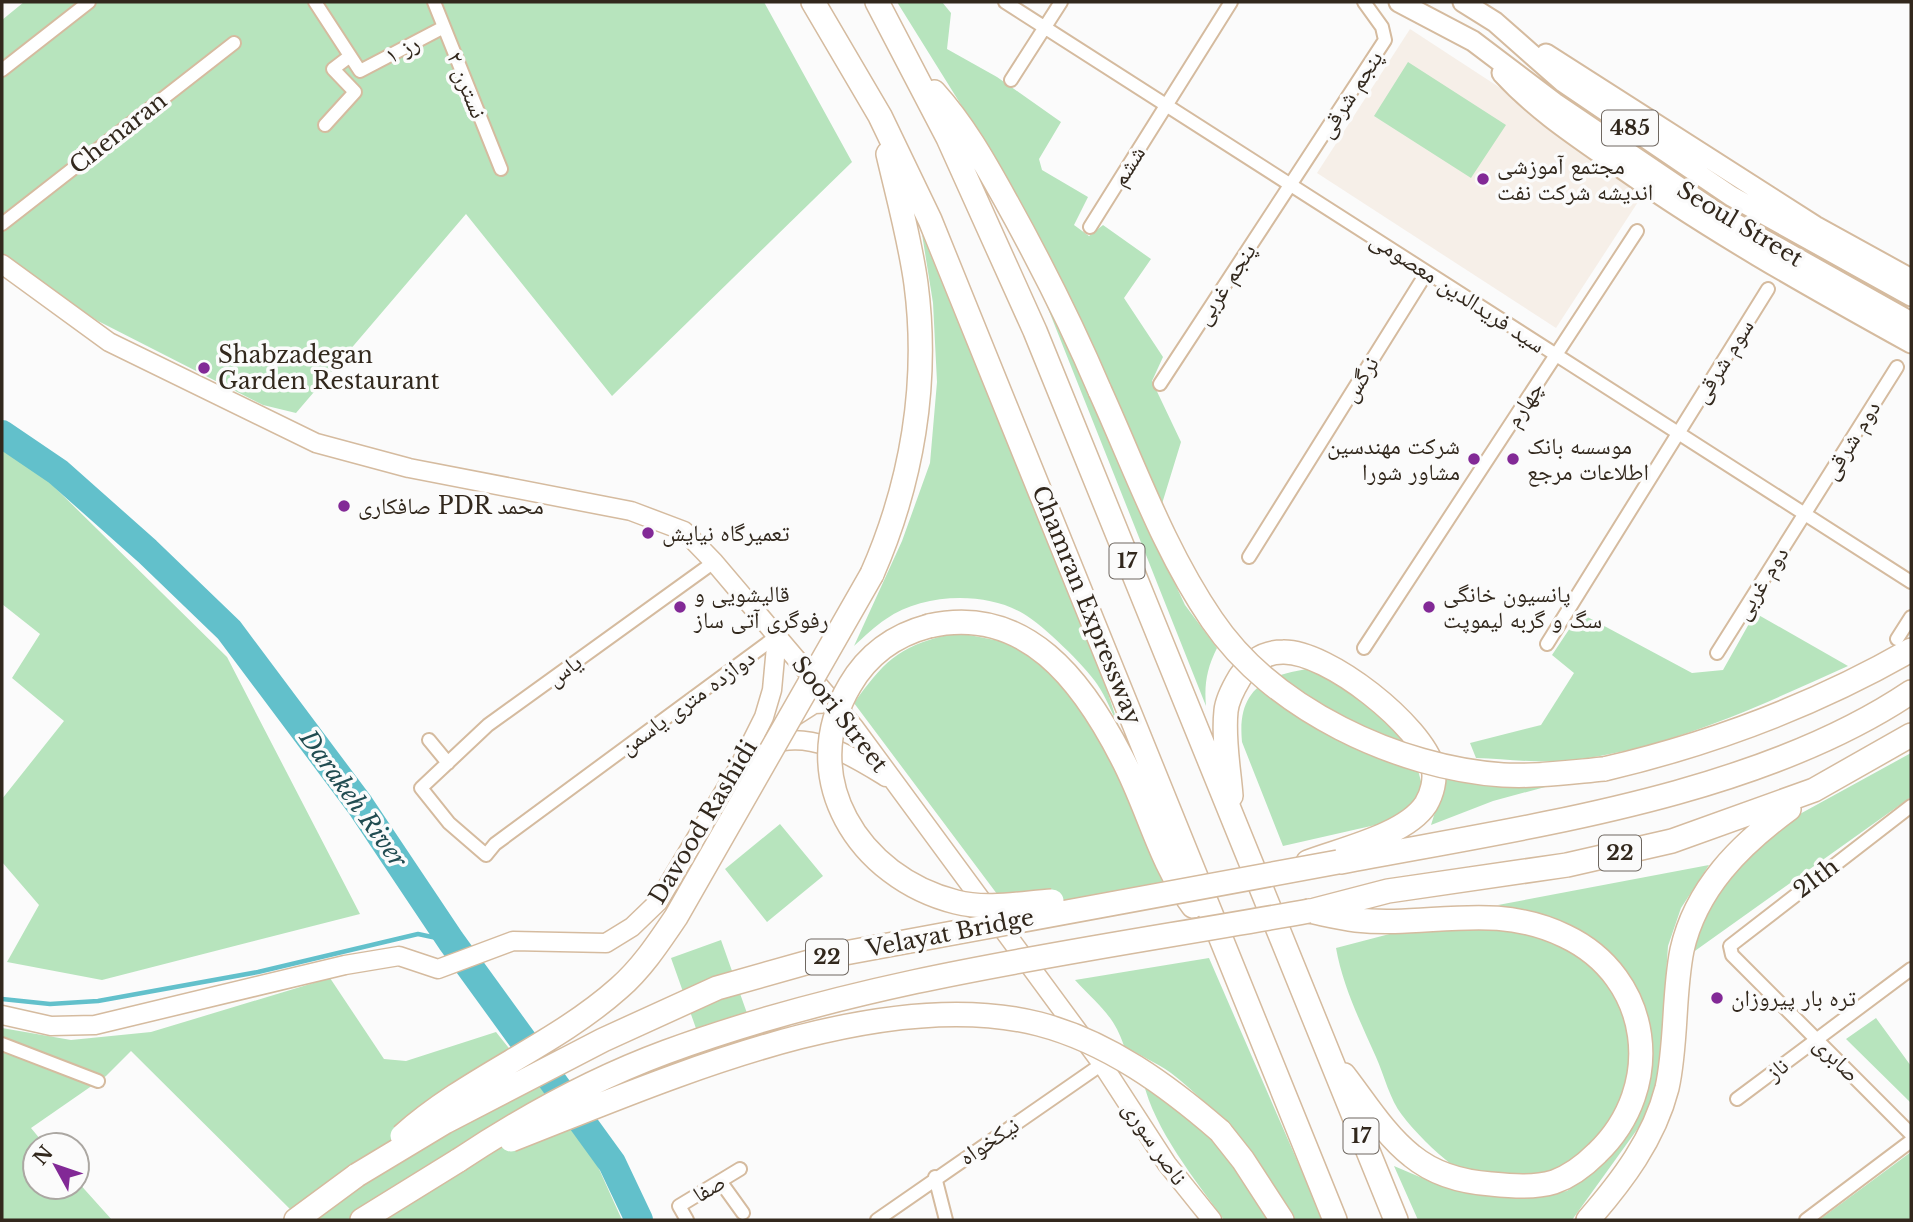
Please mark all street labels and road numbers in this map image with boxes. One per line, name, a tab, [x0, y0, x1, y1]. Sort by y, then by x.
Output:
street label: رز ۱	[380, 28, 424, 70]
street label: پنجم شرقی	[1311, 45, 1390, 144]
street label: نسترن ۲	[441, 48, 493, 122]
street label: Chenaran	[64, 86, 172, 180]
road number: 485	[1602, 110, 1658, 146]
street label: ششم	[1105, 141, 1153, 193]
street label: Seoul Street	[1672, 176, 1808, 273]
street label: سید فریدالدین معصومی	[1365, 225, 1551, 359]
street label: پنجم غربی	[1188, 238, 1263, 331]
street label: سوم شرقی	[1686, 314, 1761, 409]
street label: نرگس	[1335, 351, 1385, 407]
street label: چهارم	[1499, 376, 1551, 433]
street label: دوم شرقی	[1816, 395, 1888, 486]
street label: Chamran Expressway	[1026, 481, 1148, 729]
street label: دوم غربی	[1728, 541, 1796, 626]
road number: 17	[1110, 544, 1144, 578]
street label: دوازده متری یاسمن	[614, 643, 760, 761]
street label: یاس	[541, 648, 587, 692]
street label: Soori Street	[786, 650, 894, 778]
street label: Davood Rashidi	[643, 735, 763, 909]
road number: 22	[1599, 836, 1641, 870]
street label: 21th	[1788, 852, 1844, 904]
street label: Velayat Bridge	[863, 903, 1036, 963]
road number: 22	[806, 940, 848, 974]
street label: صابری	[1808, 1030, 1866, 1088]
street label: ناز	[1759, 1051, 1794, 1087]
street label: ناصر سوری	[1117, 1096, 1193, 1190]
street label: نیکخواه	[954, 1111, 1024, 1171]
road number: 17	[1344, 1118, 1378, 1154]
street label: صفا	[688, 1168, 730, 1208]

